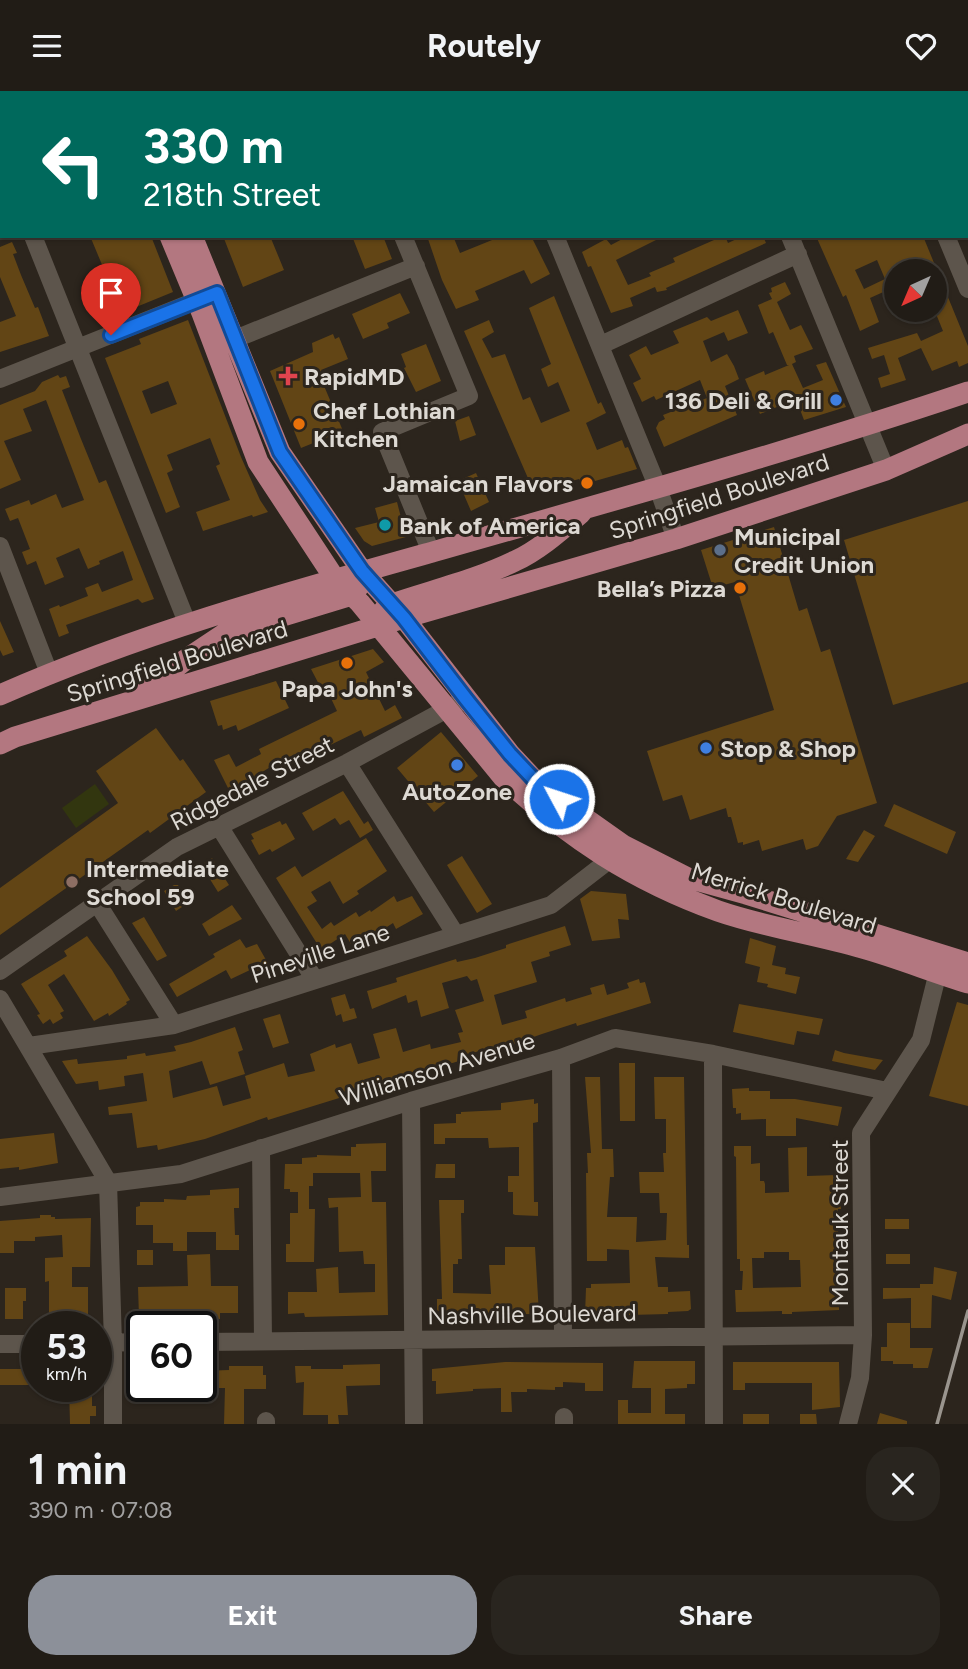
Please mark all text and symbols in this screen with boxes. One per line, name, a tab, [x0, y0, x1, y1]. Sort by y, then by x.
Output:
icon: menu	[28, 27, 66, 65]
text: Routely	[427, 27, 541, 65]
icon: heart	[902, 27, 940, 65]
text: 330 m	[143, 116, 284, 175]
icon: left	[28, 119, 119, 210]
text: 218th Street	[143, 176, 321, 214]
north arrow	[884, 259, 947, 322]
map controls	[884, 259, 947, 322]
pin	[81, 263, 141, 335]
icon: arrive	[92, 274, 130, 312]
place label: RapidMD	[304, 362, 405, 391]
marker: RapidMD	[278, 366, 298, 386]
place label: 136 Deli & Grill	[665, 386, 822, 415]
marker: 136 Deli & Grill	[828, 392, 844, 408]
place label: Chef Lothian Kitchen	[313, 396, 455, 453]
marker: Chef Lothian Kitchen	[291, 416, 307, 432]
street label: Springfield Boulevard	[605, 447, 833, 545]
place label: Jamaican Flavors	[383, 469, 573, 498]
marker: Jamaican Flavors	[579, 475, 595, 491]
place label: Bank of America	[399, 511, 580, 540]
marker: Bank of America	[377, 517, 393, 533]
place label: Municipal Credit Union	[734, 522, 874, 579]
marker: Municipal Credit Union	[712, 542, 728, 558]
place label: Bella’s Pizza	[597, 574, 726, 603]
marker: Bella’s Pizza	[732, 580, 748, 596]
street label: Springfield Boulevard	[63, 614, 291, 708]
marker: Papa John's	[339, 655, 355, 671]
place label: Papa John's	[281, 674, 413, 703]
street label: Ridgedale Street	[165, 729, 339, 837]
place label: Stop & Shop	[720, 734, 856, 763]
marker: Stop & Shop	[698, 740, 714, 756]
marker: AutoZone	[449, 757, 465, 773]
position arrow	[522, 762, 596, 836]
place label: AutoZone	[402, 777, 512, 806]
place label: Intermediate School 59	[86, 854, 229, 911]
street label: Merrick Boulevard	[688, 856, 880, 940]
marker: Intermediate School 59	[64, 874, 80, 890]
street label: Pineville Lane	[247, 917, 393, 989]
street label: Williamson Avenue	[336, 1025, 538, 1113]
street label: Montauk Street	[825, 1139, 854, 1307]
street label: Nashville Boulevard	[427, 1298, 637, 1330]
speed limit sign: 60	[126, 1311, 217, 1402]
text: 53	[47, 1326, 86, 1368]
text: km/h	[46, 1363, 87, 1385]
text: 1 min	[28, 1444, 127, 1495]
button: close	[866, 1447, 940, 1521]
text: 390 m · 07:08	[28, 1496, 173, 1524]
button: Exit	[28, 1575, 477, 1655]
button: Share	[491, 1575, 940, 1655]

